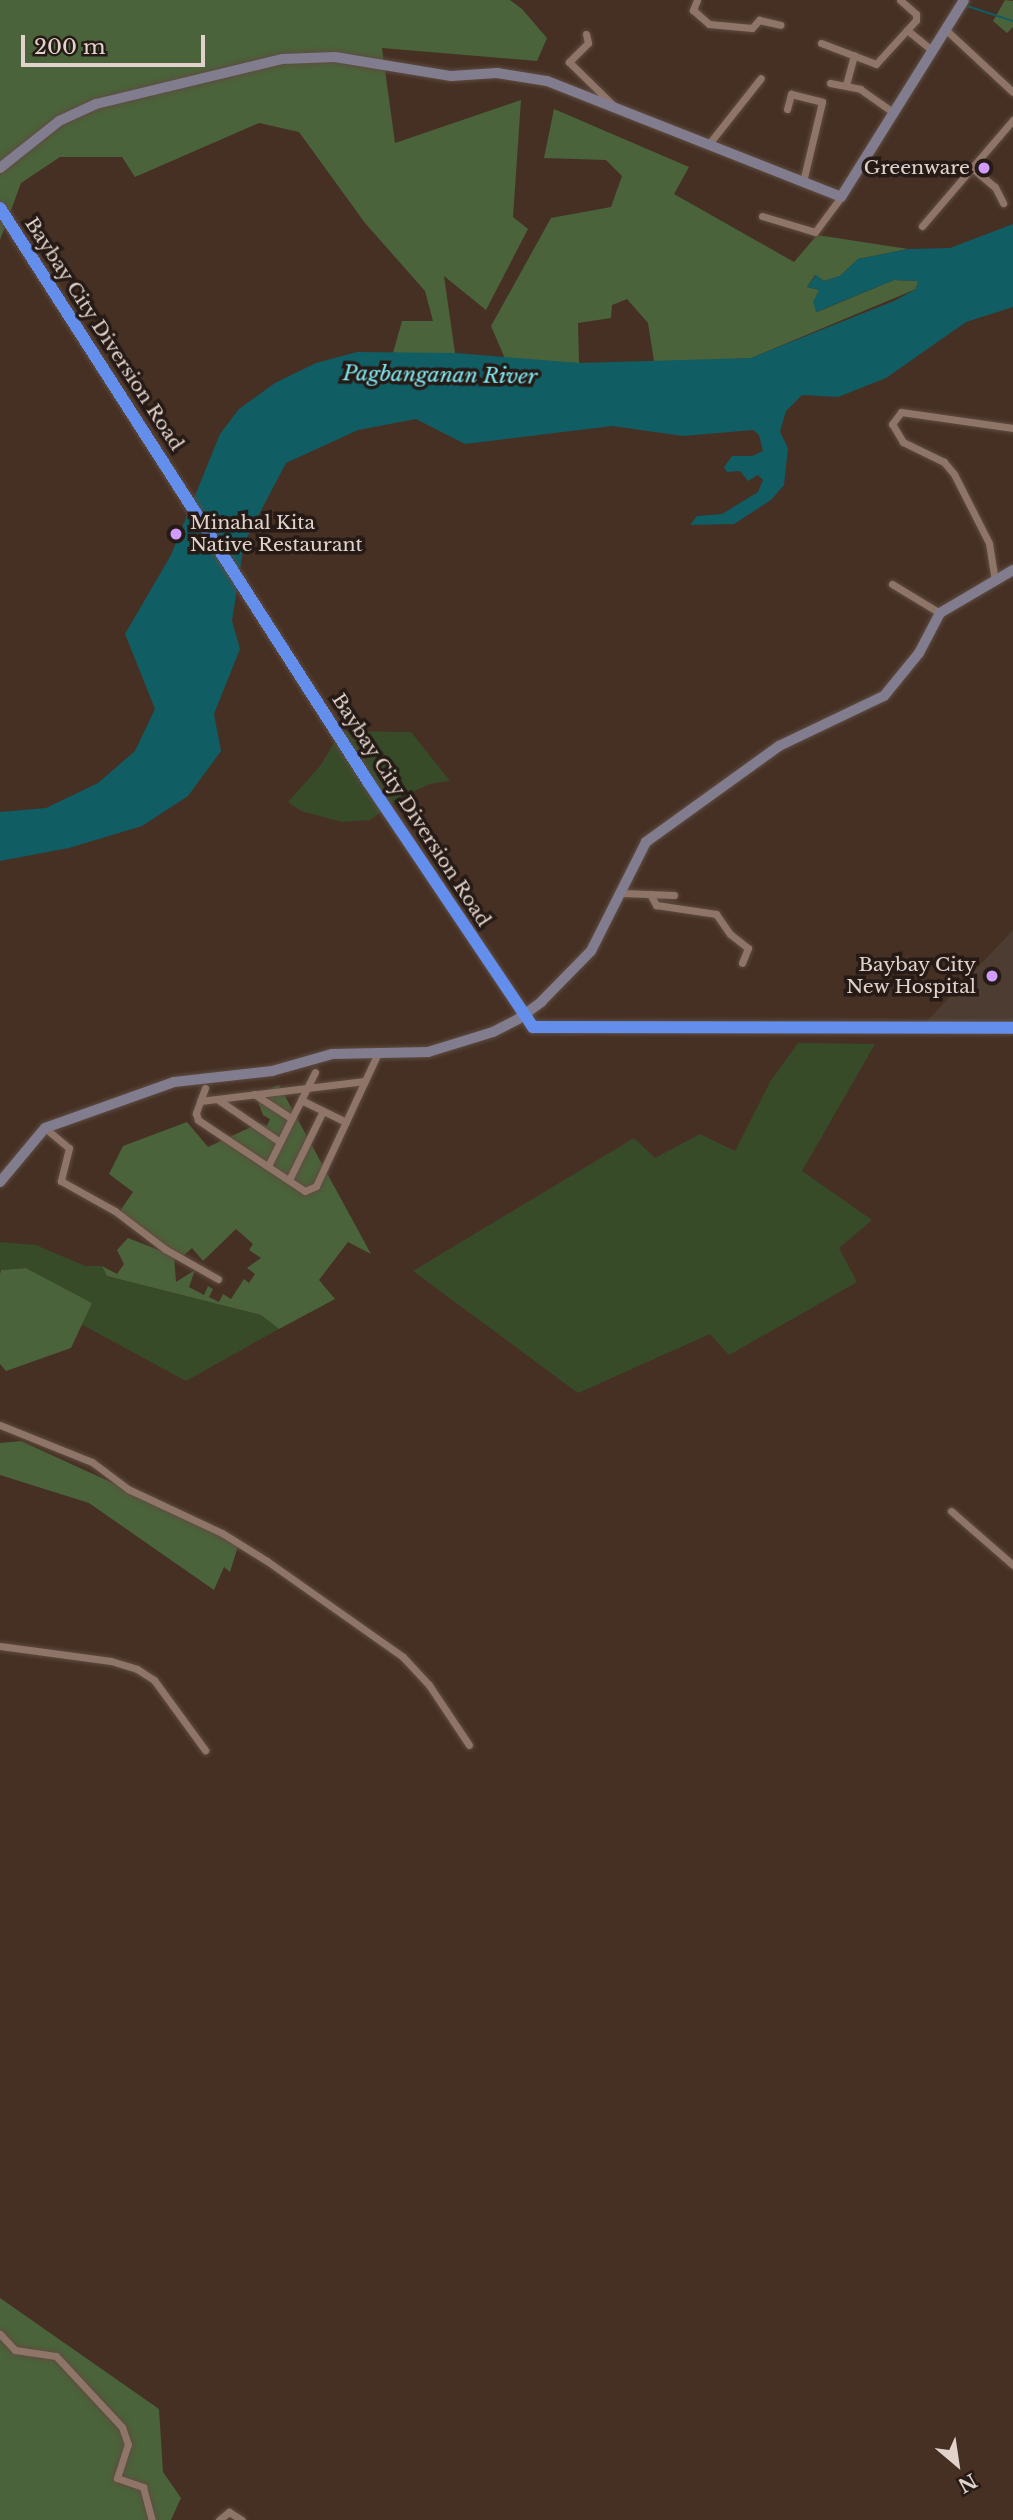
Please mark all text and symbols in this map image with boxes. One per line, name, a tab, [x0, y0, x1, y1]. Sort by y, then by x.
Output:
scale bar	[24, 21, 208, 65]
text: 200 m	[34, 34, 105, 60]
place label: Greenware	[864, 157, 970, 179]
marker: Greenware	[976, 160, 992, 176]
street label: Baybay City Diversion Road	[20, 213, 188, 455]
water label: Pagbanganan River	[342, 361, 538, 389]
place label: Minahal Kita Native Restaurant	[190, 512, 363, 556]
marker: Minahal Kita Native Restaurant	[168, 526, 184, 542]
street label: Baybay City Diversion Road	[327, 689, 495, 931]
place label: Baybay City New Hospital	[846, 954, 976, 998]
marker: Baybay City New Hospital	[982, 966, 1002, 986]
north arrow	[922, 2429, 992, 2499]
text: N	[954, 2468, 981, 2497]

